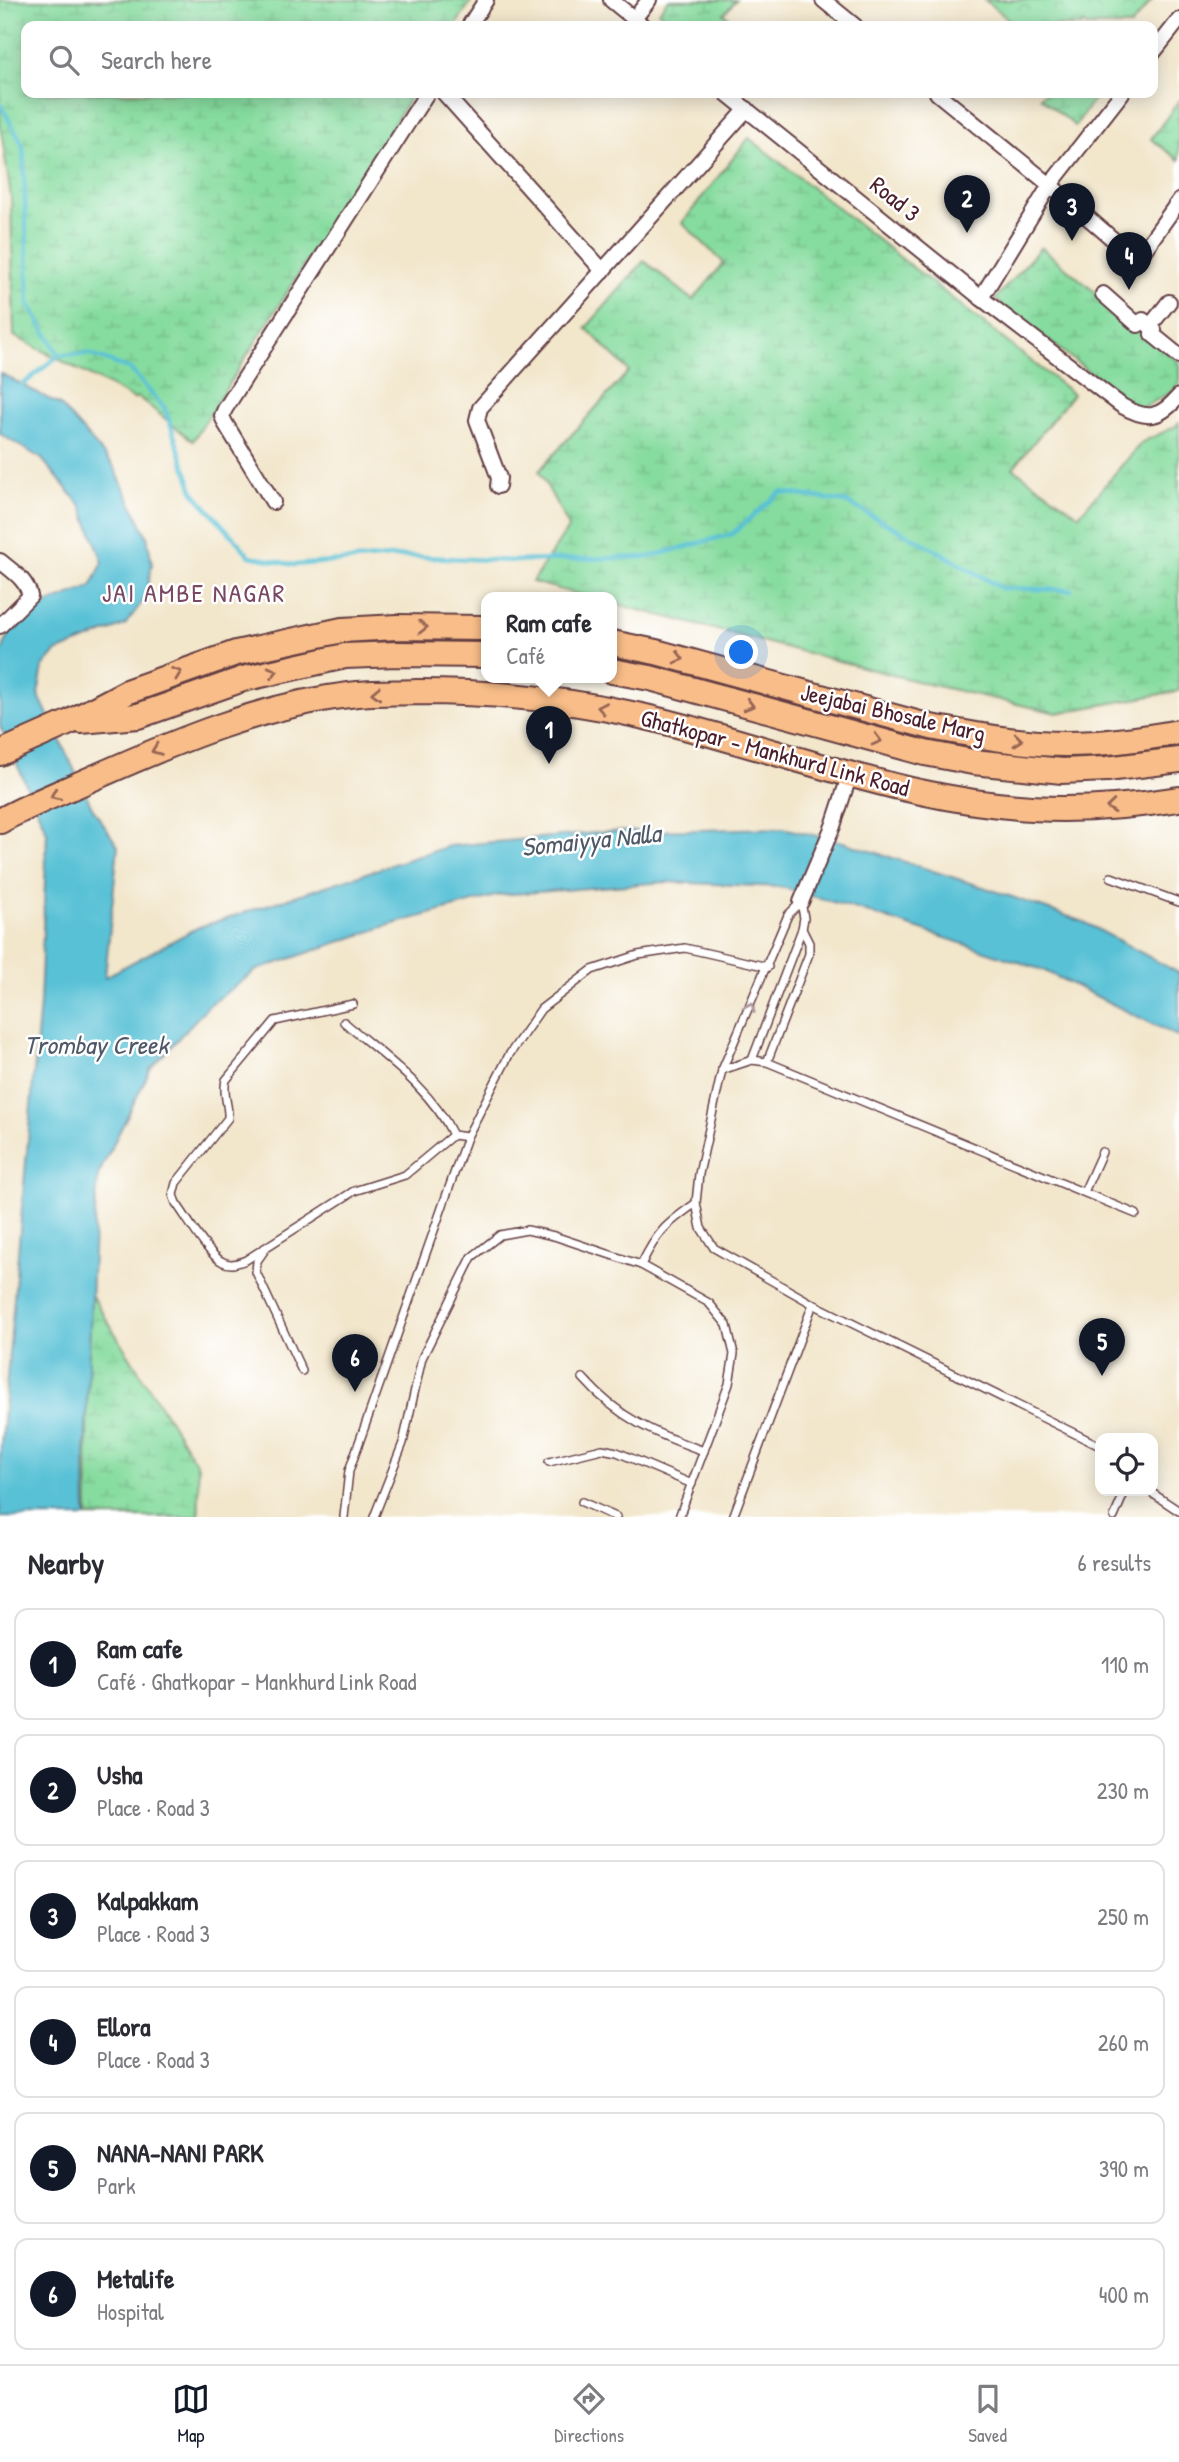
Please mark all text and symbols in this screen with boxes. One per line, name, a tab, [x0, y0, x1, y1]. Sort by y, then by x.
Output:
search box	[21, 21, 1158, 98]
icon: search	[45, 41, 83, 79]
text: Search here	[101, 42, 212, 77]
street label: Road 3	[864, 168, 927, 228]
pin: 2	[944, 175, 990, 233]
pin: 3	[1049, 183, 1095, 241]
pin: 4	[1106, 232, 1152, 290]
district label: JAI AMBE NAGAR	[102, 575, 286, 610]
popup	[481, 592, 617, 683]
text: Ram cafe	[506, 605, 592, 640]
one-way arrow	[418, 619, 428, 635]
your location	[724, 635, 758, 669]
text: Café	[506, 640, 545, 671]
one-way arrow	[672, 650, 684, 664]
one-way arrow	[267, 666, 279, 680]
one-way arrow	[170, 667, 182, 681]
street label: Jeejabai Bhosale Marg	[798, 675, 989, 749]
one-way arrow	[370, 686, 381, 701]
one-way arrow	[743, 697, 755, 711]
one-way arrow	[596, 701, 608, 716]
street label: Ghatkopar - Mankhurd Link Road	[637, 701, 913, 803]
pin: 1	[526, 706, 572, 764]
one-way arrow	[871, 732, 883, 746]
one-way arrow	[1013, 732, 1024, 747]
one-way arrow	[151, 742, 163, 756]
one-way arrow	[50, 787, 63, 801]
one-way arrow	[1105, 799, 1116, 814]
water label: Somaiyya Nalla	[520, 815, 665, 865]
one-way arrow	[742, 1002, 756, 1015]
water label: Trombay Creek	[24, 1027, 170, 1063]
pin: 5	[1079, 1318, 1125, 1376]
pin: 6	[332, 1334, 378, 1392]
map controls	[1095, 1433, 1158, 1496]
button: locate	[1095, 1433, 1158, 1496]
text: Nearby	[28, 1543, 104, 1583]
text: 6 results	[1078, 1547, 1151, 1578]
text: Ram cafe	[97, 1631, 183, 1666]
text: 1	[49, 1649, 57, 1680]
text: 110 m	[1101, 1649, 1149, 1680]
text: Café · Ghatkopar - Mankhurd Link Road	[97, 1666, 417, 1697]
text: Usha	[97, 1757, 142, 1792]
text: 2	[48, 1775, 58, 1806]
text: 230 m	[1097, 1775, 1149, 1806]
text: Place · Road 3	[97, 1792, 210, 1823]
text: Kalpakkam	[97, 1883, 198, 1918]
text: 3	[48, 1901, 58, 1932]
text: 250 m	[1097, 1901, 1149, 1932]
text: Place · Road 3	[97, 1918, 210, 1949]
text: Ellora	[97, 2009, 150, 2044]
text: 4	[49, 2027, 57, 2058]
text: 260 m	[1098, 2027, 1149, 2058]
text: Place · Road 3	[97, 2044, 210, 2075]
text: NANA-NANI PARK	[97, 2135, 264, 2170]
text: 5	[48, 2153, 58, 2184]
text: 390 m	[1099, 2153, 1149, 2184]
text: Park	[97, 2170, 135, 2201]
text: Metalife	[97, 2261, 174, 2296]
text: 6	[48, 2279, 58, 2310]
text: 400 m	[1099, 2279, 1149, 2310]
text: Hospital	[97, 2296, 164, 2327]
tab: Map	[172, 2380, 210, 2448]
tab: Directions	[554, 2380, 624, 2448]
tab: Saved	[968, 2380, 1007, 2448]

